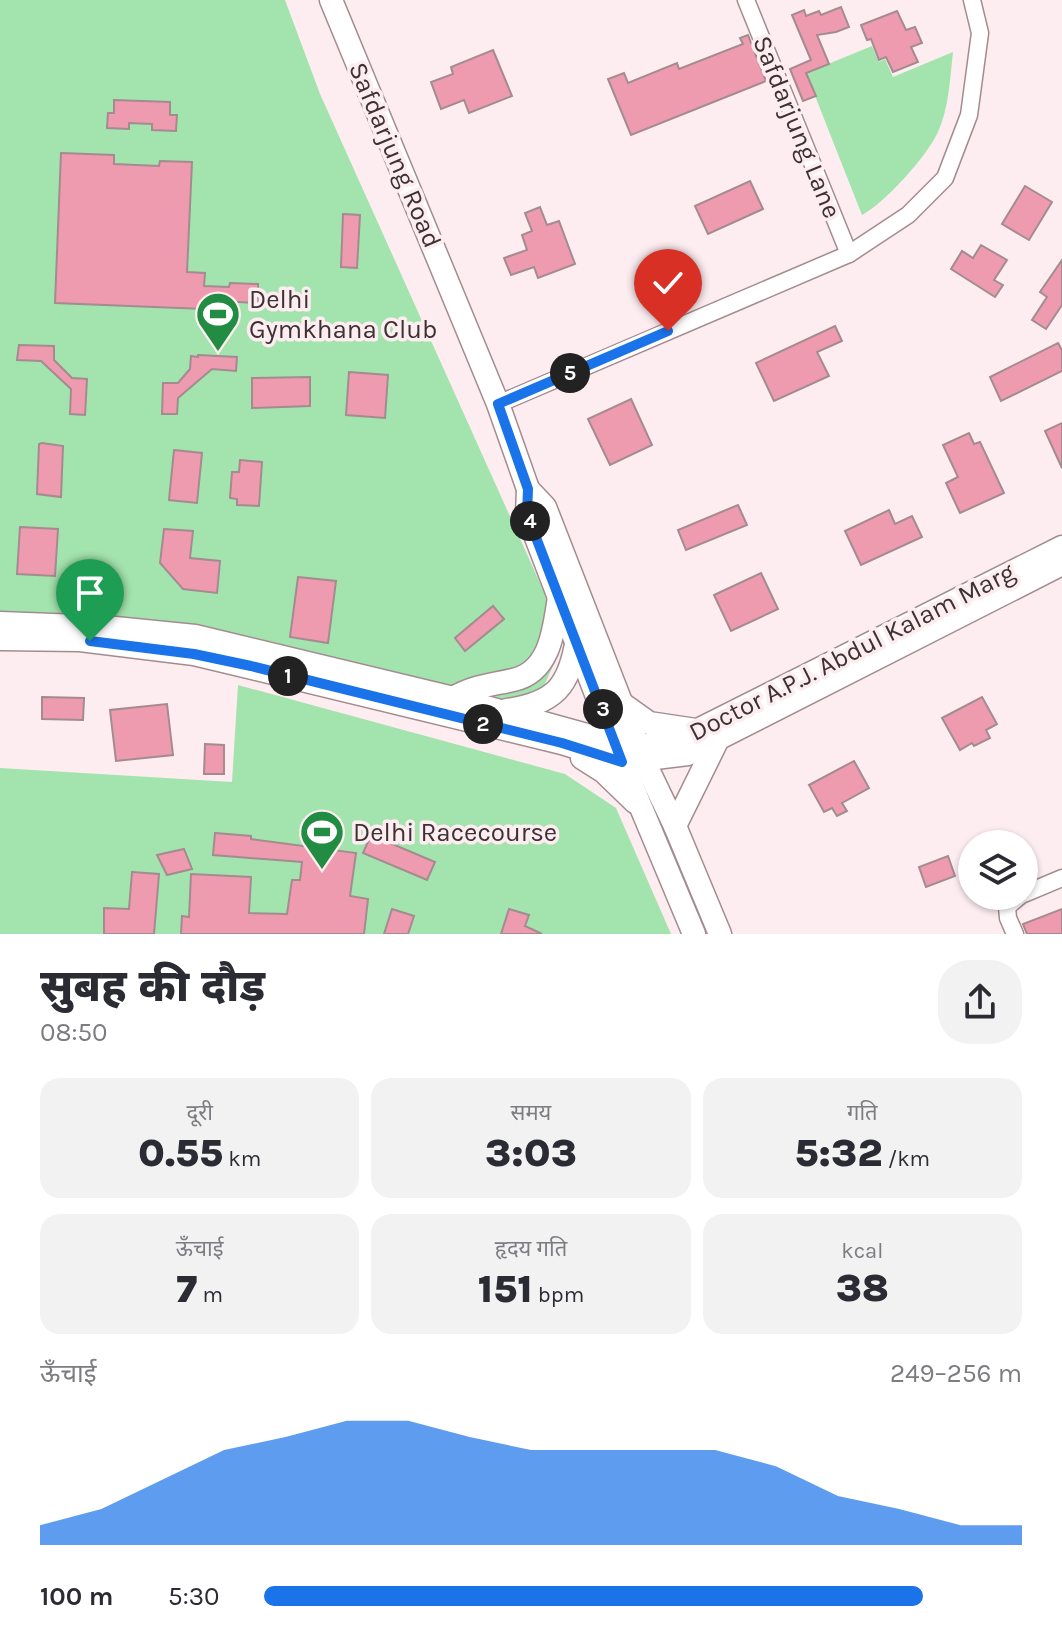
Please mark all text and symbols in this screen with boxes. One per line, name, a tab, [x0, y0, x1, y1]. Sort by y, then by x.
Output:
street label: Safdarjung Lane	[746, 31, 848, 223]
street label: Safdarjung Road	[342, 58, 448, 252]
pin	[634, 249, 702, 331]
icon: check	[646, 261, 690, 305]
place label: Delhi Gymkhana Club	[249, 284, 437, 345]
sports icon: Delhi Gymkhana Club	[194, 290, 242, 353]
pin: 5	[550, 353, 590, 393]
text: 5	[564, 360, 576, 386]
pin: 4	[510, 501, 550, 541]
text: 4	[523, 508, 537, 534]
street label: Doctor A.P.J. Abdul Kalam Marg	[684, 556, 1020, 748]
pin	[56, 559, 124, 641]
icon: arrive	[68, 571, 112, 615]
pin: 1	[268, 656, 308, 696]
text: 1	[284, 663, 292, 689]
pin: 3	[583, 689, 623, 729]
text: 3	[596, 696, 610, 722]
pin: 2	[463, 704, 503, 744]
text: 2	[476, 711, 490, 737]
sports icon: Delhi Racecourse	[298, 808, 346, 871]
place label: Delhi Racecourse	[353, 817, 557, 848]
map controls	[958, 830, 1038, 910]
button: layers	[958, 830, 1038, 910]
button: share	[938, 960, 1022, 1044]
text: सुबह की दौड़	[40, 961, 265, 1012]
text: 08:50	[40, 1017, 108, 1048]
text: दूरी	[186, 1100, 213, 1126]
text: समय	[511, 1100, 551, 1126]
text: गति	[847, 1100, 878, 1126]
text: 0.55	[138, 1129, 223, 1176]
text: 3:03	[485, 1129, 577, 1176]
text: 5:32	[795, 1129, 882, 1176]
text: km	[223, 1146, 261, 1172]
text: /km	[882, 1146, 930, 1172]
text: ऊँचाई	[176, 1236, 224, 1262]
text: हृदय गति	[495, 1236, 567, 1262]
text: kcal	[841, 1238, 883, 1264]
text: 38	[836, 1264, 889, 1311]
text: 7	[176, 1265, 197, 1312]
text: 151	[478, 1265, 533, 1312]
text: m	[197, 1282, 223, 1308]
text: bpm	[533, 1282, 584, 1308]
text: ऊँचाई	[40, 1358, 96, 1389]
text: 249–256 m	[890, 1358, 1022, 1389]
text: 100 m	[40, 1581, 113, 1612]
text: 5:30	[168, 1581, 219, 1612]

